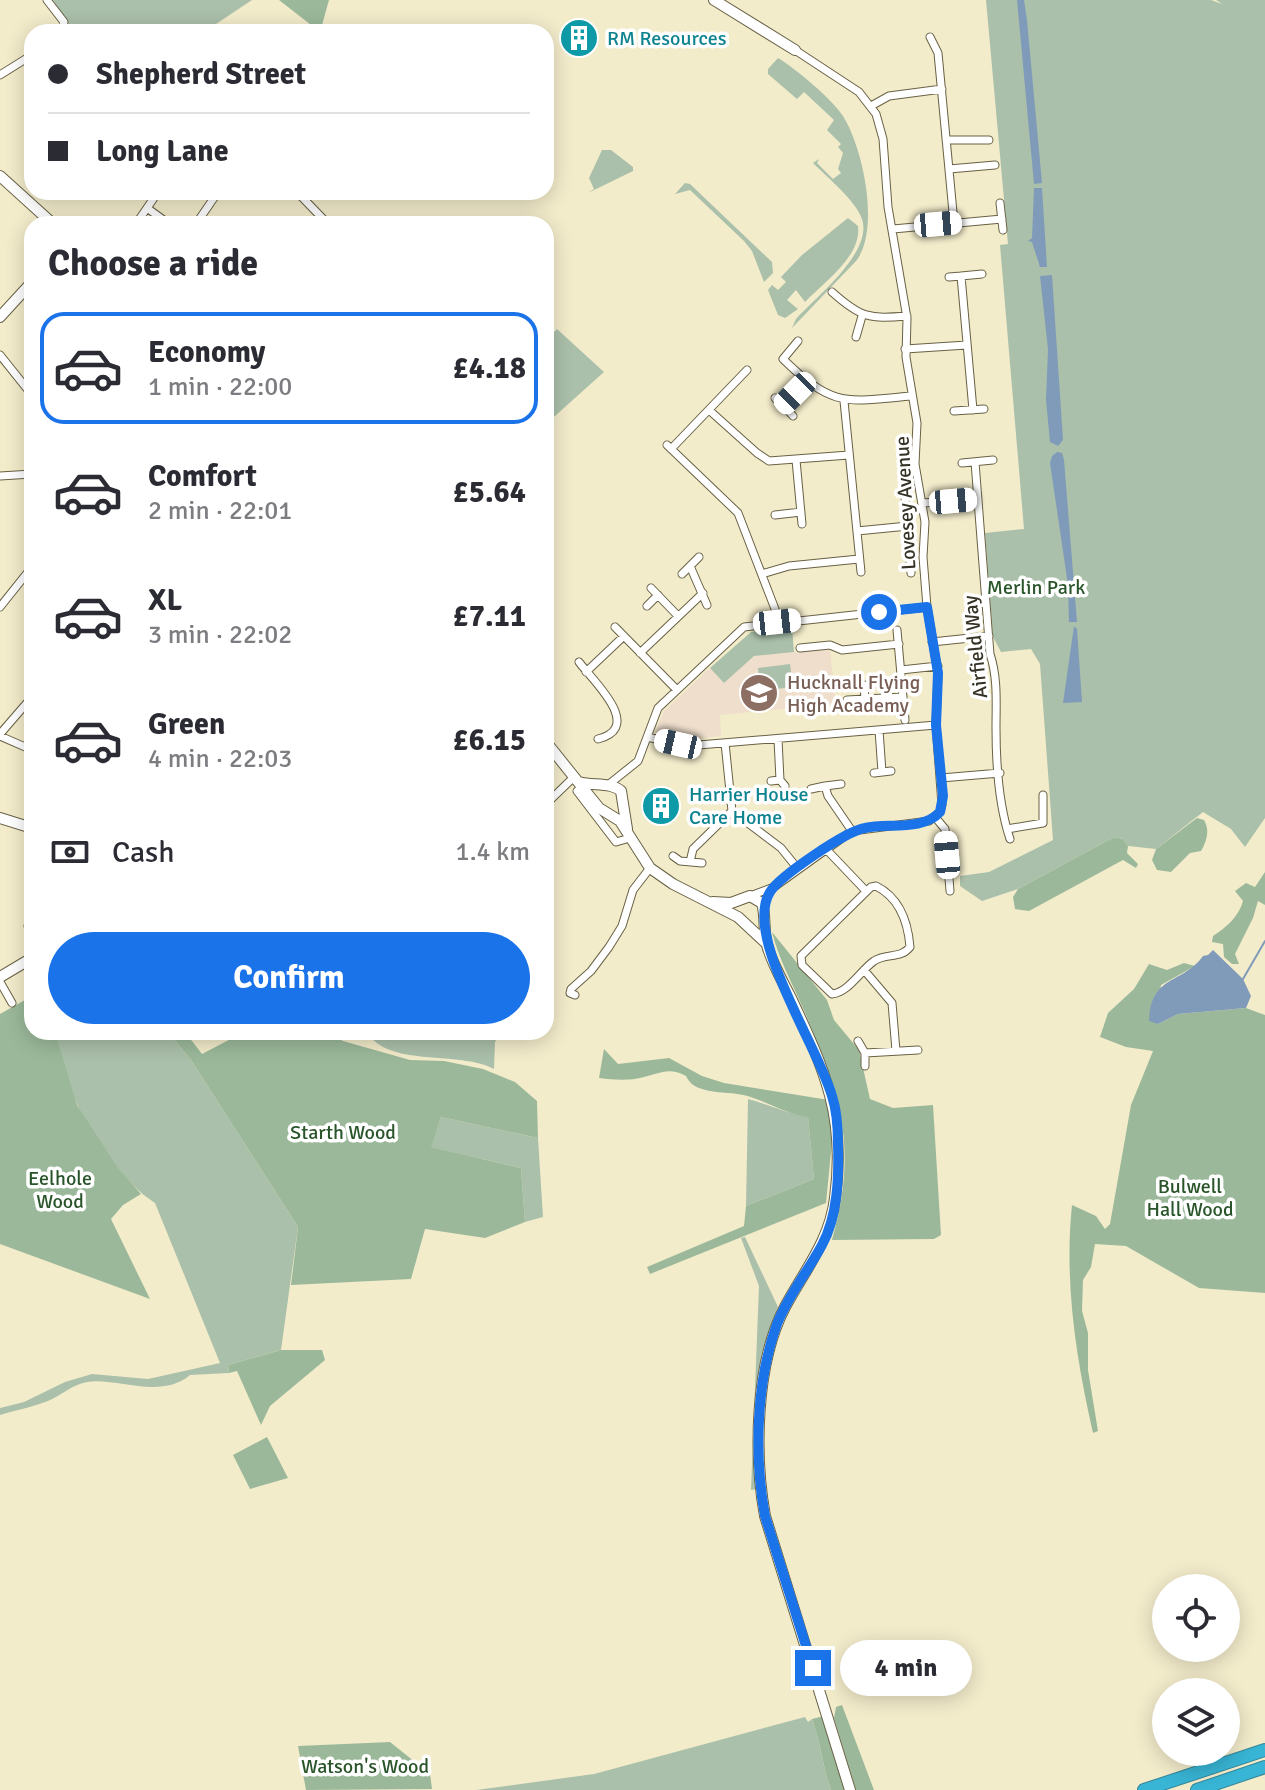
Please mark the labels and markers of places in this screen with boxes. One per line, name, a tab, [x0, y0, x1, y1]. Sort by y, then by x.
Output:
building icon: RM Resources	[558, 17, 600, 59]
place label: RM Resources	[607, 26, 727, 51]
place label: Hucknall Flying High Academy	[787, 670, 920, 718]
school or university icon: Hucknall Flying High Academy	[738, 672, 780, 714]
place label: Harrier House Care Home	[689, 782, 808, 830]
building icon: Harrier House Care Home	[640, 785, 682, 827]

